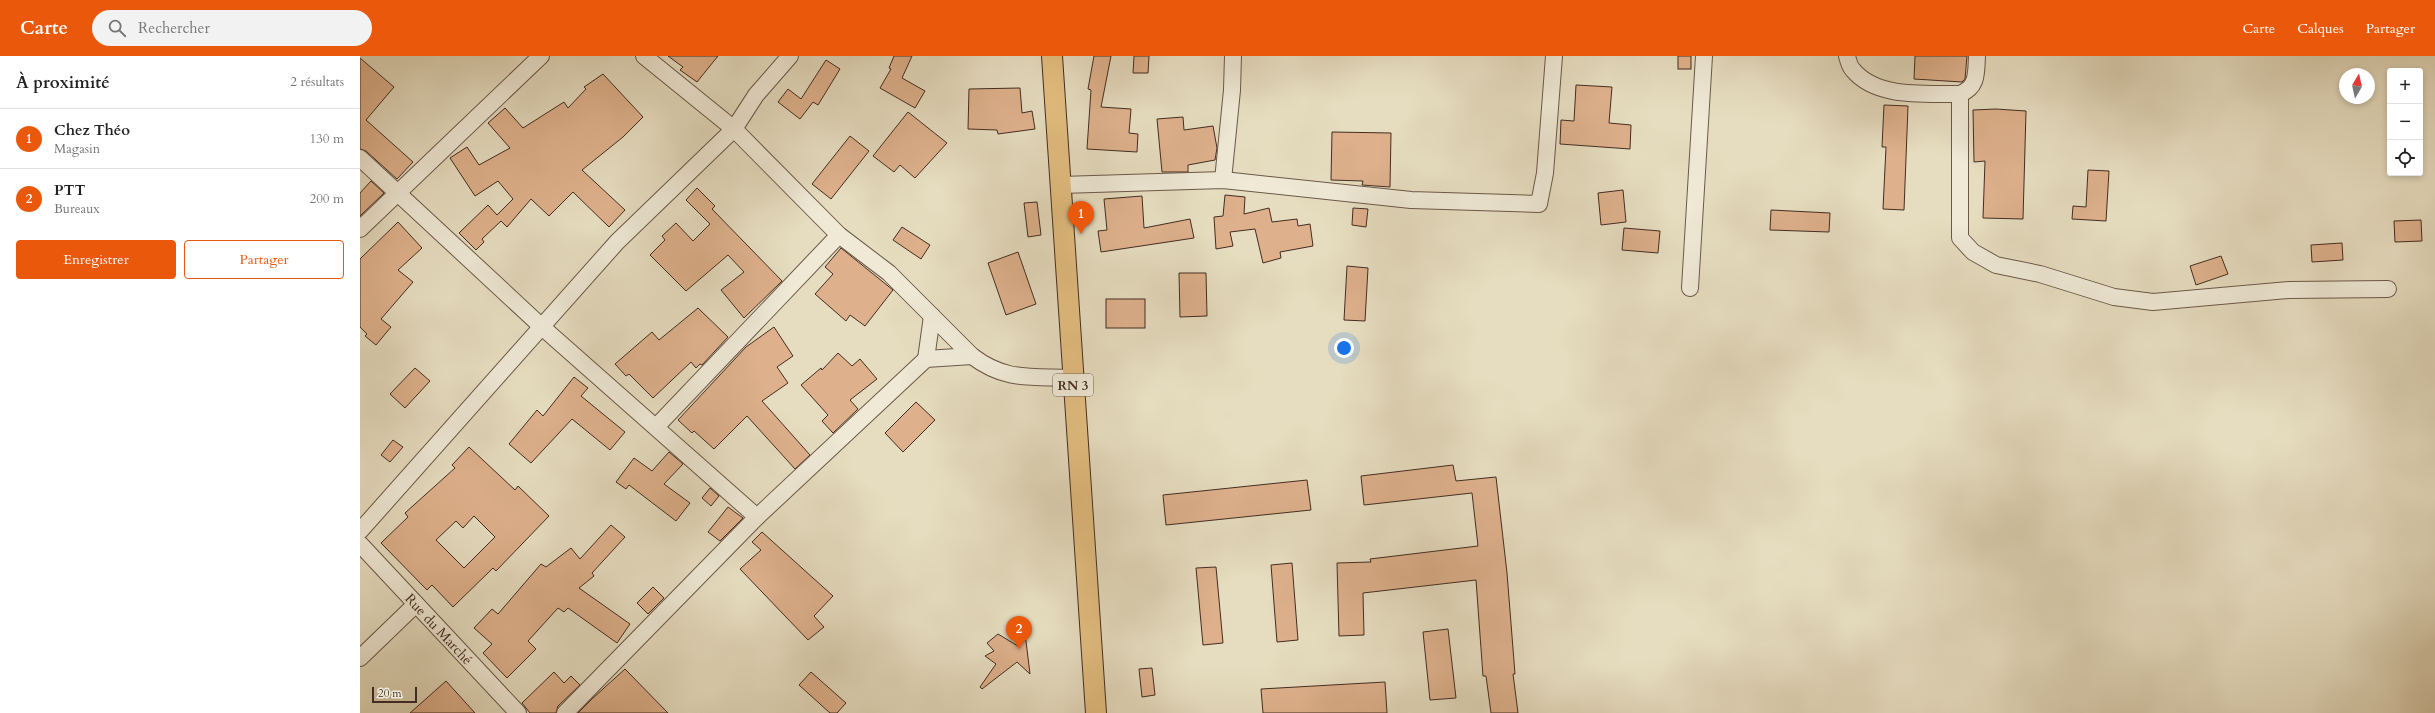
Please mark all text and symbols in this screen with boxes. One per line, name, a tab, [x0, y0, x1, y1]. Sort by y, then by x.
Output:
search box	[92, 10, 372, 46]
text: Carte	[20, 15, 68, 41]
icon: search	[106, 17, 128, 39]
text: Rechercher	[138, 18, 210, 38]
text: Carte	[2243, 19, 2275, 38]
text: Calques	[2297, 19, 2344, 38]
text: Partager	[2366, 19, 2415, 38]
north arrow	[2339, 68, 2375, 104]
map controls	[2387, 68, 2423, 176]
button: +	[2387, 68, 2423, 104]
text: À proximité	[16, 71, 110, 94]
text: 2 résultats	[290, 73, 344, 91]
button: −	[2387, 104, 2423, 140]
text: Chez Théo	[54, 120, 130, 140]
text: 1	[26, 130, 32, 148]
text: 130 m	[310, 130, 344, 148]
text: Magasin	[54, 140, 100, 158]
button: locate	[2387, 140, 2423, 176]
text: PTT	[54, 180, 86, 200]
text: 2	[26, 190, 32, 208]
text: 200 m	[310, 190, 344, 208]
text: Bureaux	[54, 200, 100, 218]
pin: 1	[1068, 201, 1094, 234]
button: Enregistrer	[16, 240, 176, 279]
button: Partager	[184, 240, 344, 279]
your location	[1334, 338, 1354, 358]
road number: RN 3	[1053, 374, 1093, 396]
street label: Rue du Marché	[401, 590, 477, 669]
pin: 2	[1006, 616, 1032, 649]
scale bar	[372, 685, 417, 704]
text: 20 m	[378, 686, 402, 701]

